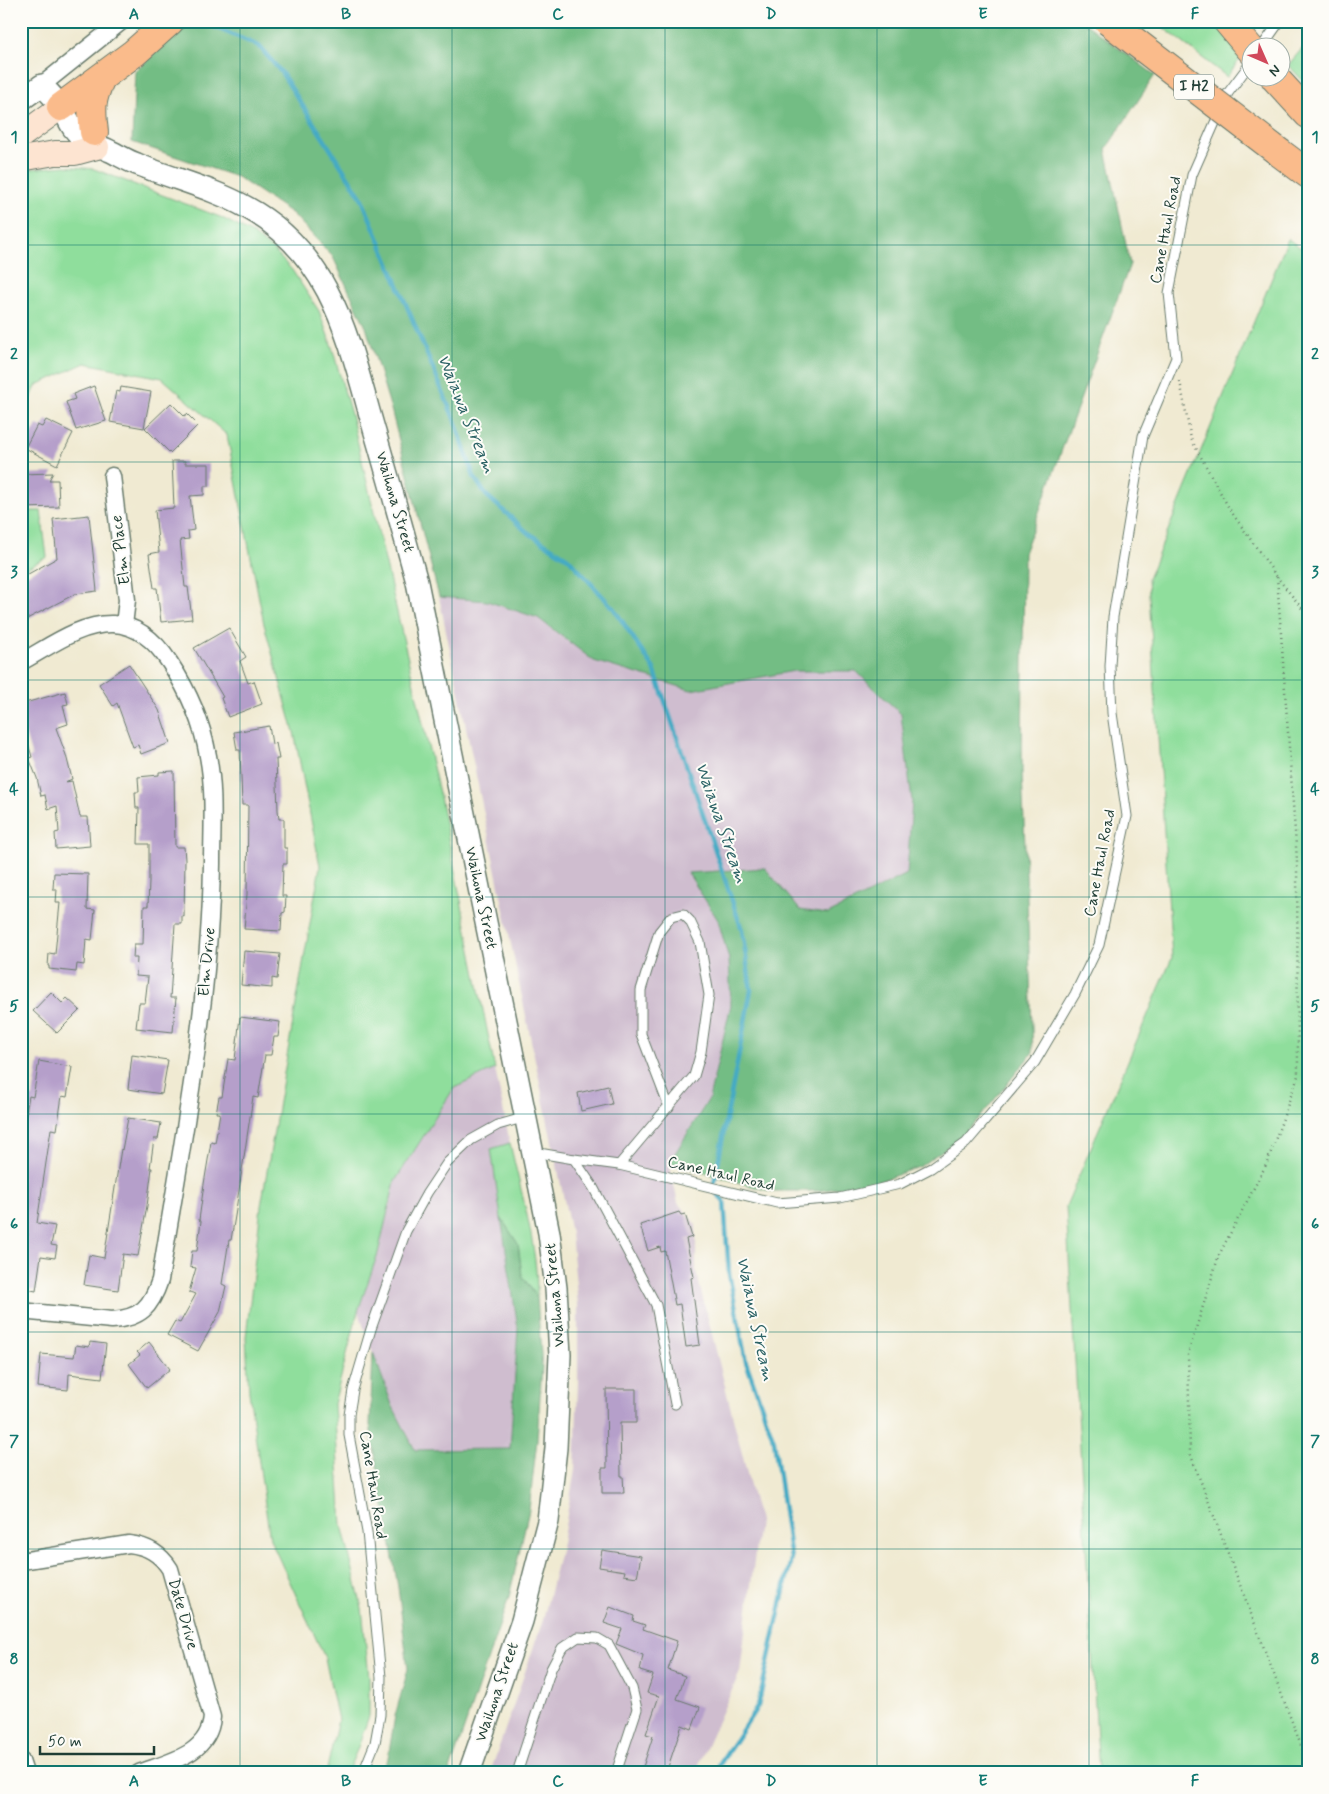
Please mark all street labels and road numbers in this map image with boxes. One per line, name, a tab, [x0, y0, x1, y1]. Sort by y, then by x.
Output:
road number: I H2	[1174, 74, 1214, 100]
street label: Cane Haul Road	[1145, 174, 1187, 286]
street label: Waihona Street	[371, 449, 419, 555]
street label: Elm Place	[106, 514, 136, 586]
street label: Cane Haul Road	[1079, 807, 1121, 919]
street label: Waihona Street	[460, 845, 502, 951]
street label: Elm Drive	[194, 926, 220, 998]
street label: Cane Haul Road	[665, 1151, 777, 1197]
street label: Waihona Street	[540, 1242, 570, 1348]
street label: Cane Haul Road	[354, 1429, 392, 1541]
street label: Date Drive	[163, 1576, 203, 1652]
street label: Waihona Street	[470, 1639, 524, 1745]

